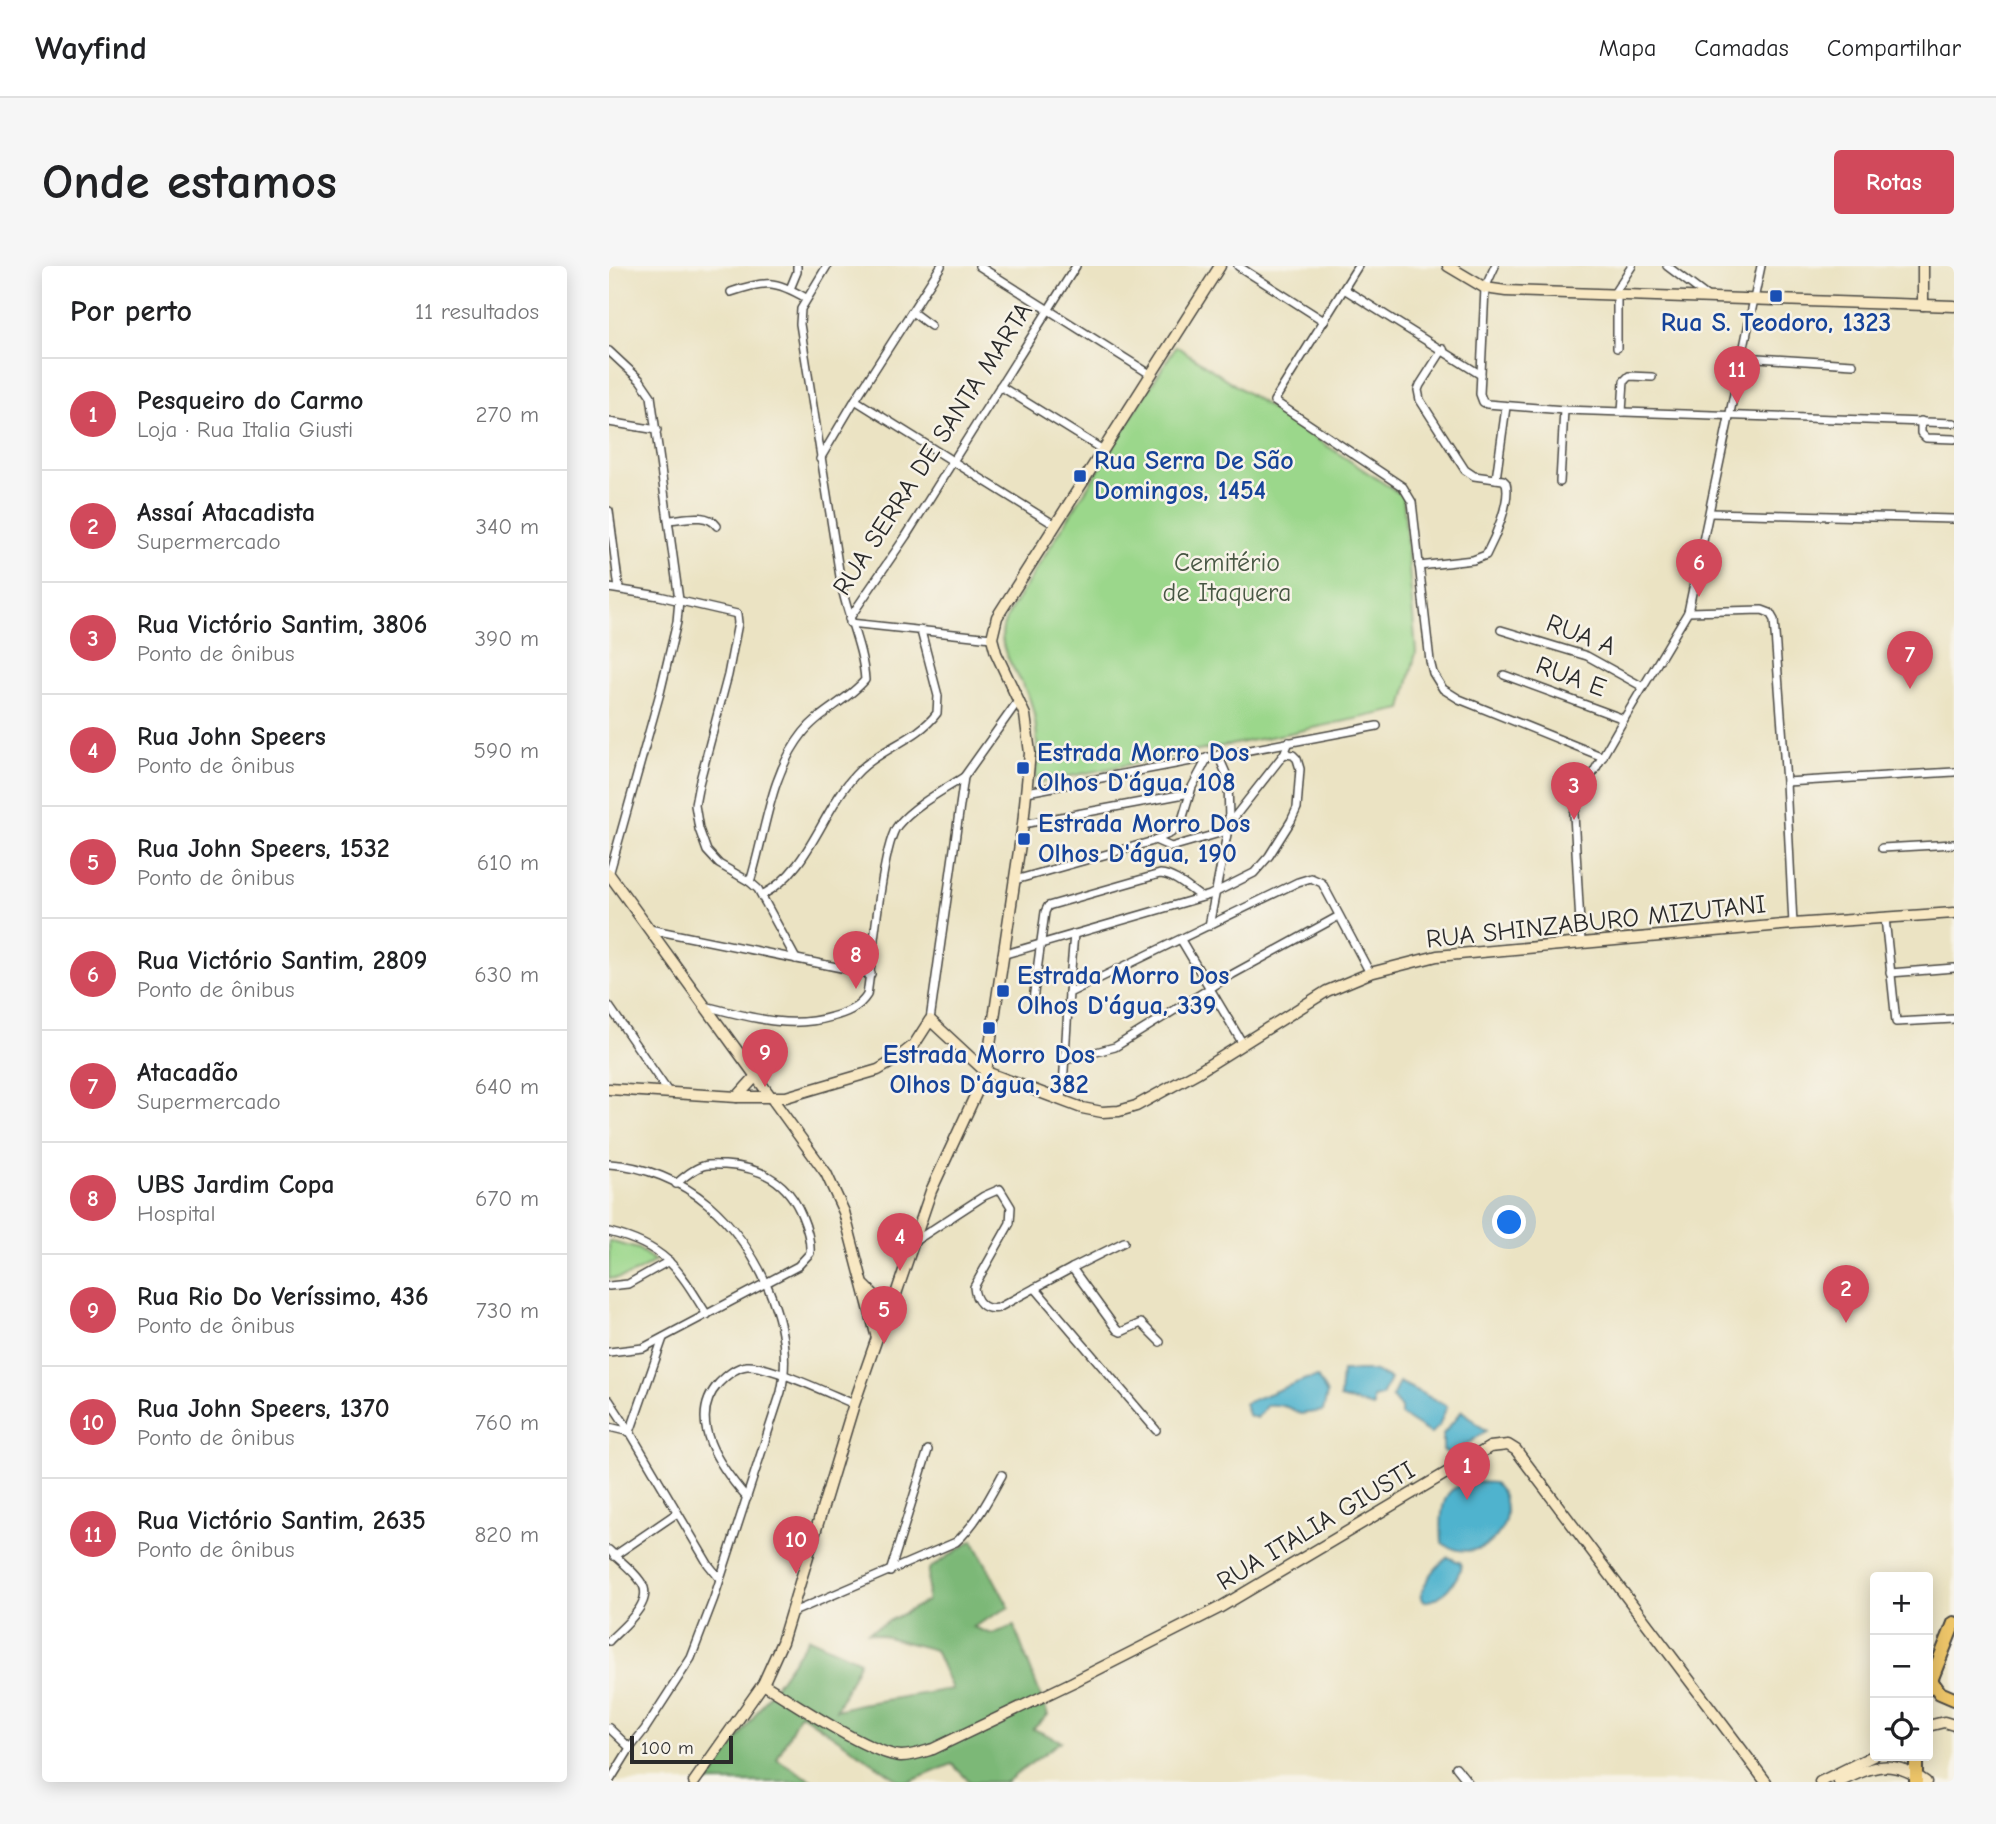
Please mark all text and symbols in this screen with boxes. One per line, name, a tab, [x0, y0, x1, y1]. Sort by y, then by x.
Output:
text: Wayfind	[35, 29, 147, 67]
text: Mapa	[1599, 34, 1656, 62]
text: Camadas	[1694, 34, 1789, 62]
text: Compartilhar	[1827, 34, 1961, 62]
button: Rotas	[1834, 150, 1954, 214]
text: Onde estamos	[42, 154, 337, 210]
marker: Rua S. Teodoro, 1323	[1768, 288, 1784, 304]
text: Por perto	[70, 294, 192, 329]
street label: RUA SERRA DE SANTA MARTA	[827, 297, 1039, 601]
text: 11 resultados	[415, 298, 539, 325]
place label: Rua S. Teodoro, 1323	[1661, 308, 1891, 338]
pin: 11	[1714, 346, 1760, 404]
text: Pesqueiro do Carmo	[137, 386, 364, 416]
text: 1	[88, 401, 98, 428]
text: 270 m	[475, 401, 539, 428]
text: Loja · Rua Italia Giusti	[137, 416, 353, 443]
place label: Rua Serra De São Domingos, 1454	[1094, 446, 1294, 506]
marker: Rua Serra De São Domingos, 1454	[1072, 468, 1088, 484]
text: Assaí Atacadista	[137, 498, 315, 528]
text: 2	[87, 513, 99, 540]
text: 340 m	[476, 513, 539, 540]
text: Supermercado	[137, 528, 281, 555]
pin: 6	[1676, 539, 1722, 597]
park label: Cemitério de Itaquera	[1163, 548, 1291, 608]
street label: RUA A	[1542, 608, 1620, 662]
text: Rua Victório Santim, 3806	[137, 610, 427, 640]
text: 3	[87, 625, 99, 652]
text: 390 m	[474, 625, 539, 652]
pin: 7	[1887, 631, 1933, 689]
text: Ponto de ônibus	[137, 640, 295, 667]
street label: RUA E	[1532, 650, 1610, 704]
text: Rua John Speers	[137, 722, 326, 752]
text: 4	[88, 737, 98, 764]
text: 590 m	[474, 737, 539, 764]
place label: Estrada Morro Dos Olhos D'água, 108	[1037, 738, 1249, 798]
text: Ponto de ônibus	[137, 752, 295, 779]
marker: Estrada Morro Dos Olhos D'água, 108	[1015, 760, 1031, 776]
pin: 3	[1551, 762, 1597, 820]
place label: Estrada Morro Dos Olhos D'água, 190	[1038, 809, 1250, 869]
marker: Estrada Morro Dos Olhos D'água, 190	[1016, 831, 1032, 847]
text: Rua John Speers, 1532	[137, 834, 390, 864]
text: 5	[87, 849, 99, 876]
text: 610 m	[477, 849, 539, 876]
text: Ponto de ônibus	[137, 864, 295, 891]
street label: RUA SHINZABURO MIZUTANI	[1425, 889, 1767, 955]
pin: 8	[833, 931, 879, 989]
text: Rua Victório Santim, 2809	[137, 946, 427, 976]
text: 6	[87, 961, 99, 988]
text: 630 m	[474, 961, 539, 988]
place label: Estrada Morro Dos Olhos D'água, 339	[1017, 961, 1229, 1021]
text: Ponto de ônibus	[137, 976, 295, 1003]
marker: Estrada Morro Dos Olhos D'água, 339	[995, 983, 1011, 999]
marker: Estrada Morro Dos Olhos D'água, 382	[981, 1020, 997, 1036]
pin: 9	[742, 1029, 788, 1087]
place label: Estrada Morro Dos Olhos D'água, 382	[883, 1040, 1095, 1100]
text: Atacadão	[137, 1058, 238, 1088]
text: 7	[88, 1073, 98, 1100]
text: 640 m	[475, 1073, 539, 1100]
text: Supermercado	[137, 1088, 281, 1115]
text: UBS Jardim Copa	[137, 1170, 335, 1200]
text: 8	[87, 1185, 99, 1212]
text: 670 m	[475, 1185, 539, 1212]
text: Hospital	[137, 1200, 215, 1227]
your location	[1492, 1205, 1526, 1239]
pin: 4	[877, 1213, 923, 1271]
pin: 2	[1823, 1265, 1869, 1323]
text: Rua Rio Do Veríssimo, 436	[137, 1282, 429, 1312]
pin: 5	[861, 1286, 907, 1344]
text: 9	[87, 1297, 99, 1324]
text: 730 m	[476, 1297, 539, 1324]
text: Ponto de ônibus	[137, 1312, 295, 1339]
text: Rua John Speers, 1370	[137, 1394, 390, 1424]
text: 10	[82, 1409, 104, 1436]
text: 760 m	[475, 1409, 539, 1436]
text: Ponto de ônibus	[137, 1424, 295, 1451]
pin: 1	[1444, 1442, 1490, 1500]
street label: RUA ITALIA GIUSTI	[1212, 1455, 1420, 1597]
text: Rua Victório Santim, 2635	[137, 1506, 426, 1536]
pin: 10	[773, 1516, 819, 1574]
text: 11	[84, 1521, 102, 1548]
text: 820 m	[474, 1521, 539, 1548]
text: Ponto de ônibus	[137, 1536, 295, 1563]
map controls	[1870, 1572, 1933, 1761]
button: +	[1870, 1572, 1933, 1635]
button: −	[1870, 1635, 1933, 1698]
button: locate	[1870, 1698, 1933, 1761]
scale bar	[630, 1733, 733, 1765]
text: 100 m	[641, 1737, 694, 1759]

